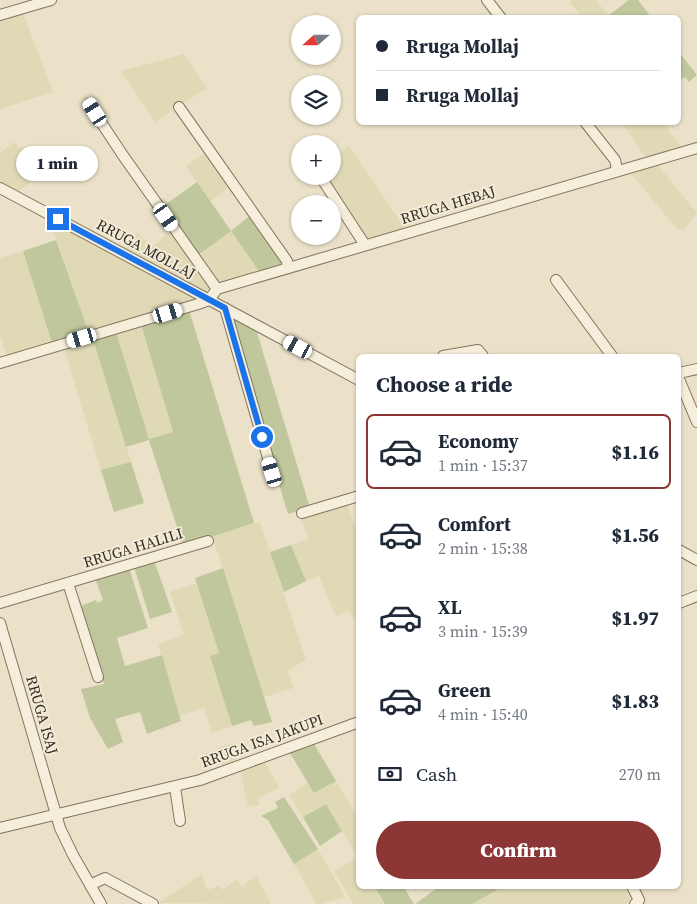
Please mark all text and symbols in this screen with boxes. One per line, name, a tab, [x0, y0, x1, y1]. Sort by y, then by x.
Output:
north arrow	[291, 15, 341, 65]
map controls	[291, 15, 341, 245]
text: Rruga Mollaj	[406, 33, 519, 59]
button: layers	[291, 75, 341, 125]
text: Rruga Mollaj	[406, 82, 519, 108]
car	[80, 95, 109, 129]
button: +	[291, 135, 341, 185]
callout: 1 min	[17, 146, 99, 182]
text: 1 min	[36, 152, 78, 174]
street label: RRUGA HEBAJ	[398, 180, 498, 229]
button: −	[291, 195, 341, 245]
car	[151, 200, 180, 234]
route end	[47, 208, 69, 230]
street label: RRUGA MOLLAJ	[93, 214, 200, 284]
car	[151, 301, 184, 325]
car	[65, 327, 98, 349]
car	[281, 333, 314, 361]
text: Choose a ride	[376, 369, 513, 399]
route start	[251, 426, 273, 448]
text: Economy	[438, 428, 519, 454]
icon: car	[378, 429, 423, 474]
text: $1.16	[611, 439, 659, 465]
text: 1 min · 15:37	[438, 454, 528, 476]
car	[260, 455, 283, 489]
text: Comfort	[438, 511, 511, 537]
icon: car	[378, 512, 423, 557]
street label: RRUGA HALILI	[80, 522, 185, 573]
text: $1.56	[611, 522, 659, 548]
text: 2 min · 15:38	[438, 537, 528, 559]
text: XL	[438, 594, 461, 620]
icon: car	[378, 595, 423, 640]
text: $1.97	[611, 605, 659, 631]
text: 3 min · 15:39	[438, 620, 528, 642]
street label: RRUGA ISAJ	[21, 673, 64, 757]
text: Green	[438, 677, 491, 703]
icon: car	[378, 678, 423, 723]
text: $1.83	[611, 688, 659, 714]
text: 4 min · 15:40	[438, 703, 528, 725]
street label: RRUGA ISA JAKUPI	[198, 709, 326, 772]
icon: cash	[376, 760, 404, 788]
text: Cash	[416, 761, 457, 787]
text: 270 m	[619, 763, 661, 785]
button: Confirm	[376, 821, 661, 879]

